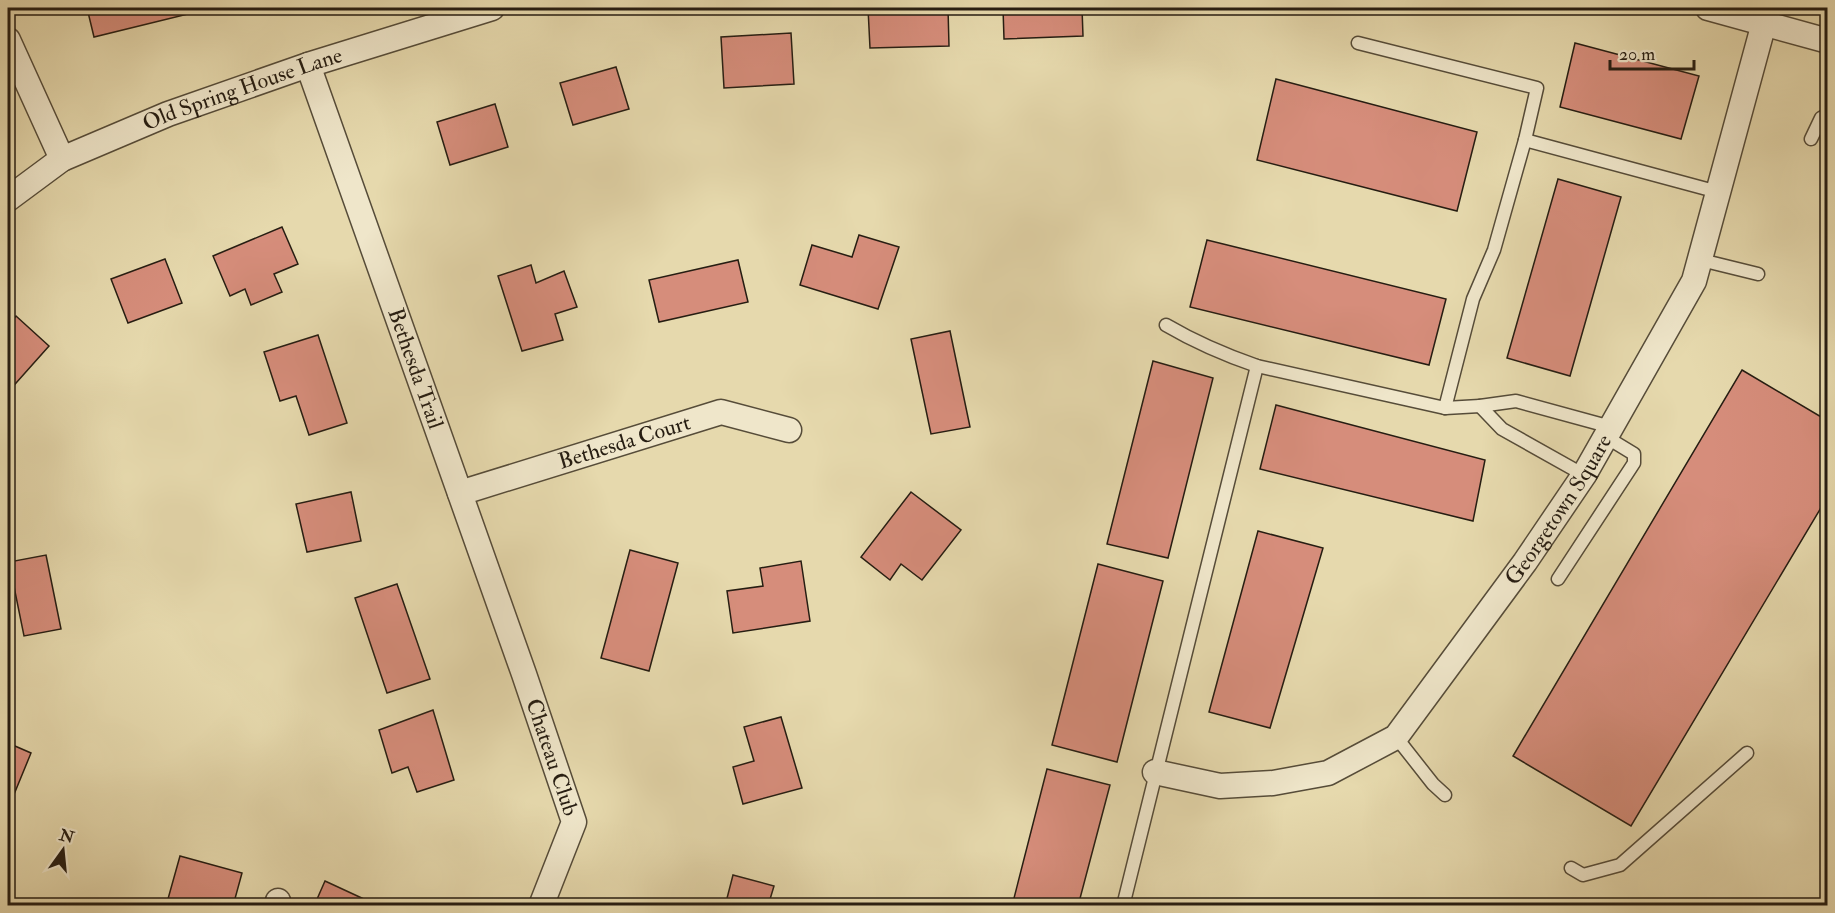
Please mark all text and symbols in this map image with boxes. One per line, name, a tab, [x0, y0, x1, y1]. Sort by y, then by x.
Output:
scale bar	[1610, 33, 1694, 71]
street label: Old Spring House Lane	[138, 41, 346, 137]
text: 20 m	[1619, 43, 1655, 66]
street label: Bethesda Trail	[381, 304, 450, 433]
street label: Bethesda Court	[555, 408, 694, 476]
street label: Georgetown Square	[1499, 429, 1618, 591]
street label: Chateau Club	[519, 695, 585, 820]
north arrow	[33, 820, 93, 880]
text: N	[56, 825, 77, 848]

